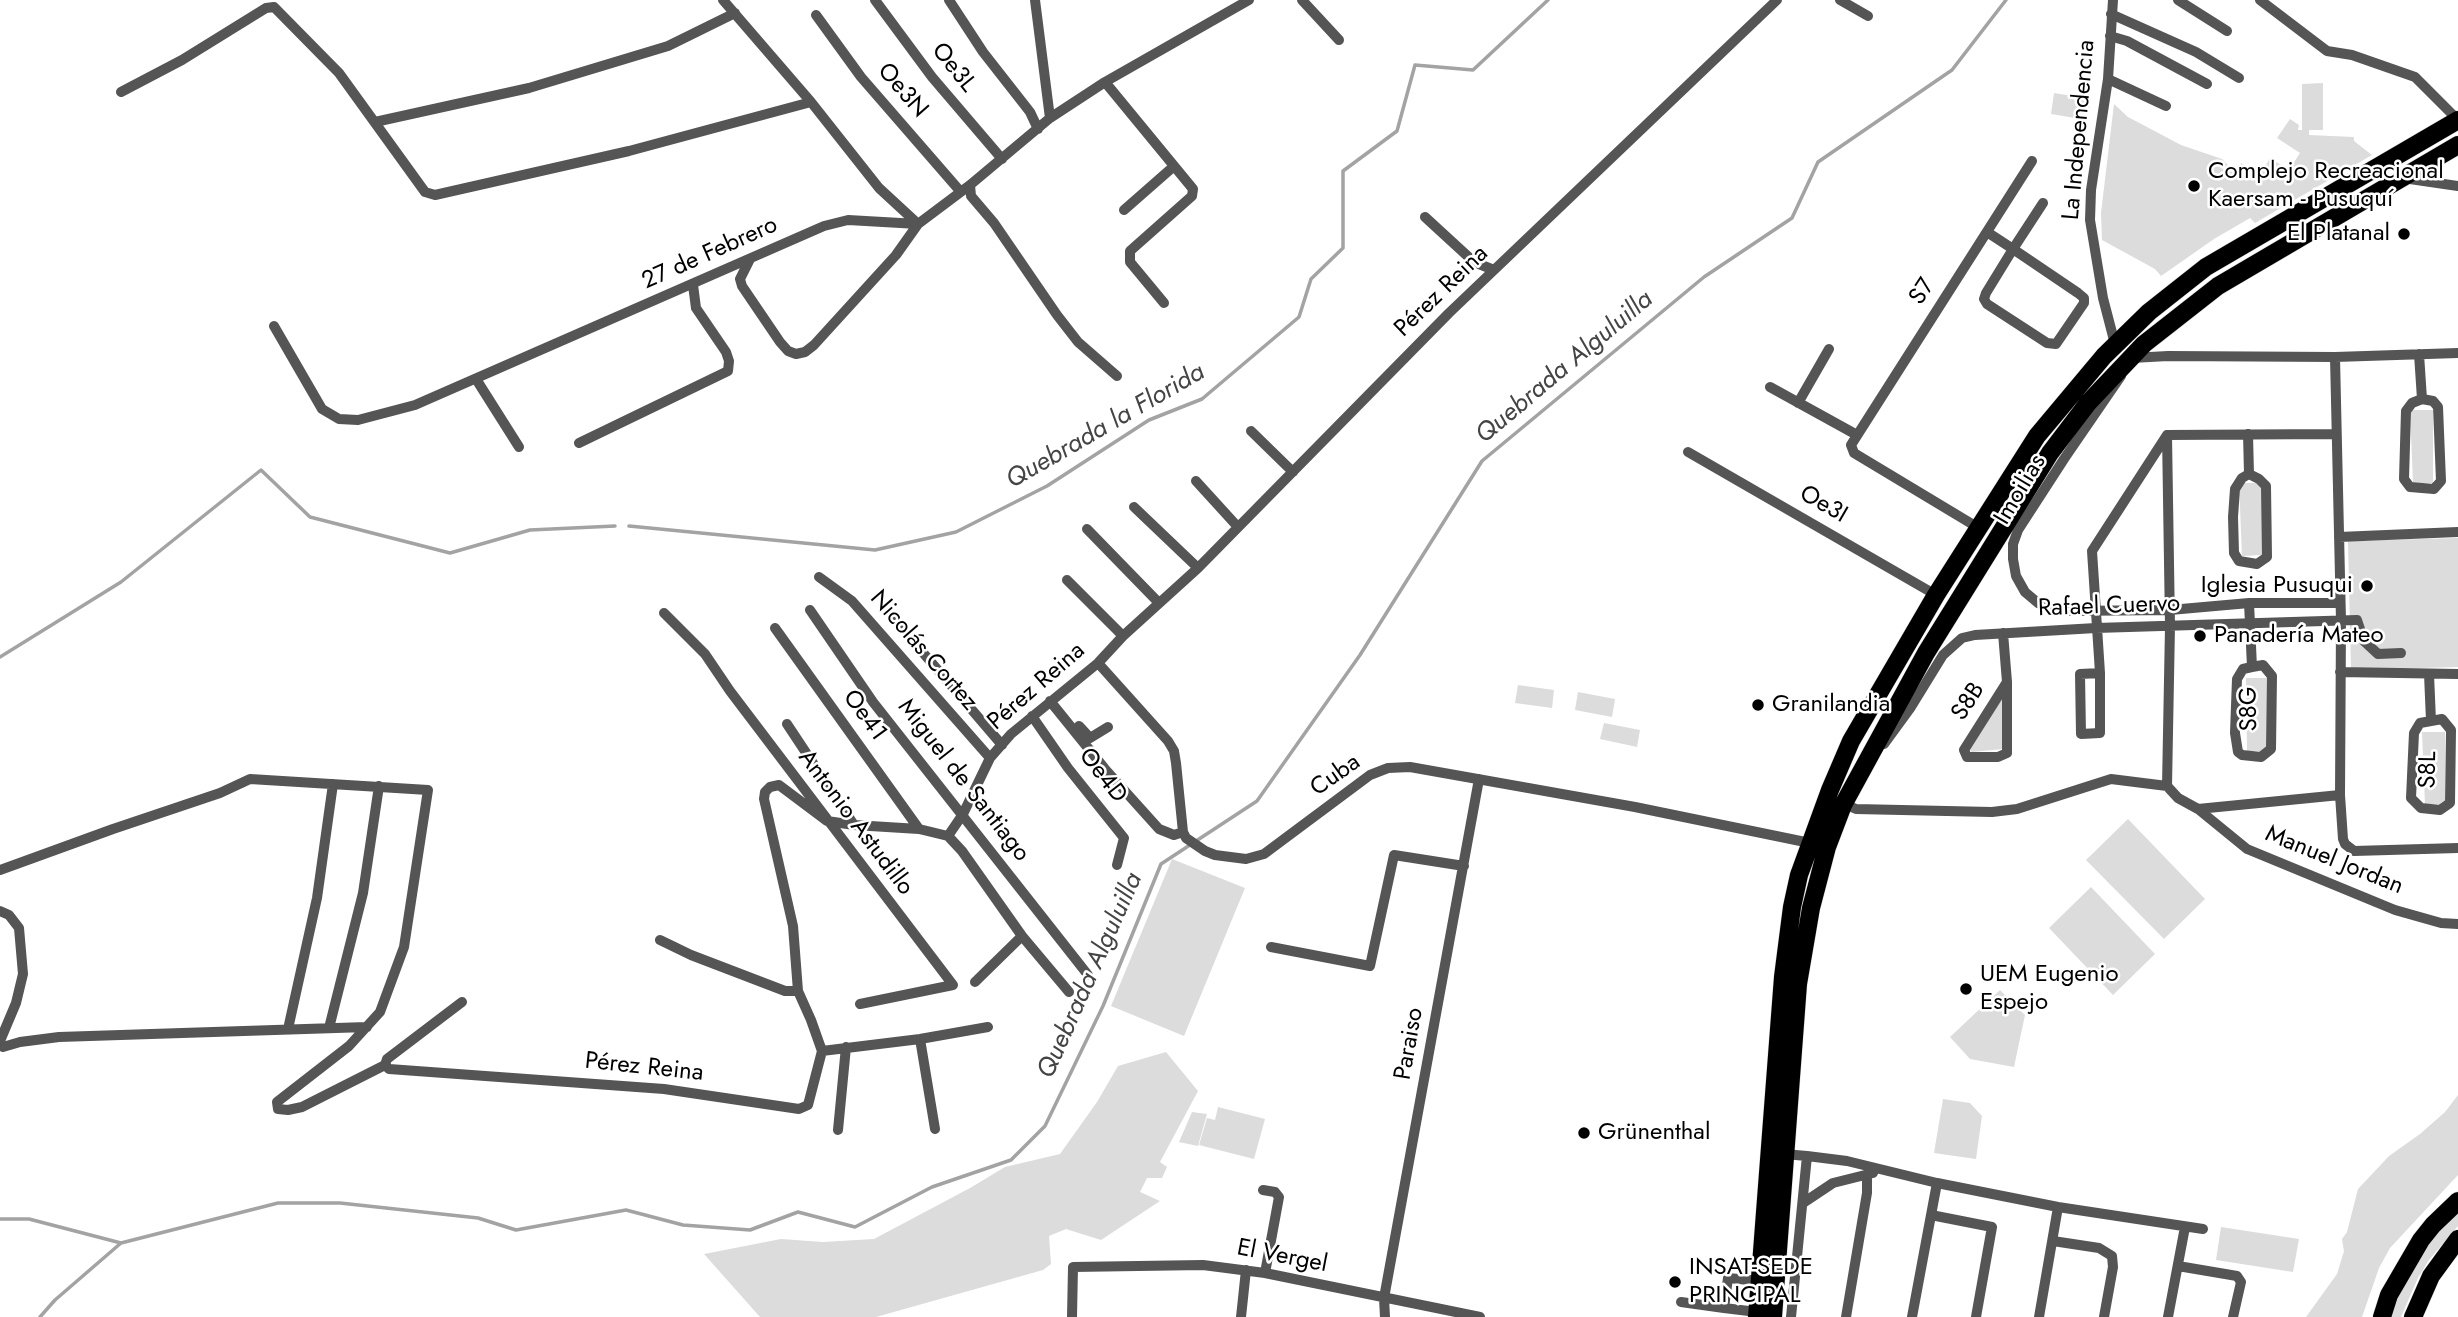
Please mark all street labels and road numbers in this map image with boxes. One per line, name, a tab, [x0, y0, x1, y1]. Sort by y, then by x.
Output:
street label: Oe3L	[924, 37, 982, 99]
street label: La Independencia	[2058, 39, 2102, 221]
street label: Oe3N	[870, 58, 934, 124]
street label: 27 de Febrero	[638, 211, 782, 297]
street label: Pérez Reina	[1389, 240, 1495, 344]
street label: S7	[1904, 273, 1942, 311]
street label: Imoilias	[1989, 450, 2053, 530]
street label: Oe3I	[1794, 480, 1852, 530]
street label: Nicolás Cortez	[863, 585, 983, 717]
street label: Rafael Cuervo	[2037, 590, 2181, 624]
street label: Pérez Reina	[983, 637, 1091, 737]
street label: S8B	[1946, 678, 1992, 726]
street label: Oe41	[836, 685, 892, 747]
street label: S8G	[2235, 686, 2265, 732]
street label: Miguel de Santiago	[891, 694, 1035, 868]
street label: Oe4D	[1072, 743, 1132, 809]
street label: Antonio Astudillo	[791, 745, 919, 901]
street label: Cuba	[1306, 749, 1366, 803]
street label: S8L	[2414, 751, 2444, 789]
street label: Manuel Jordan	[2261, 820, 2407, 902]
street label: Paraiso	[1390, 1006, 1430, 1082]
street label: Pérez Reina	[583, 1047, 705, 1089]
street label: El Vergel	[1234, 1234, 1330, 1280]

